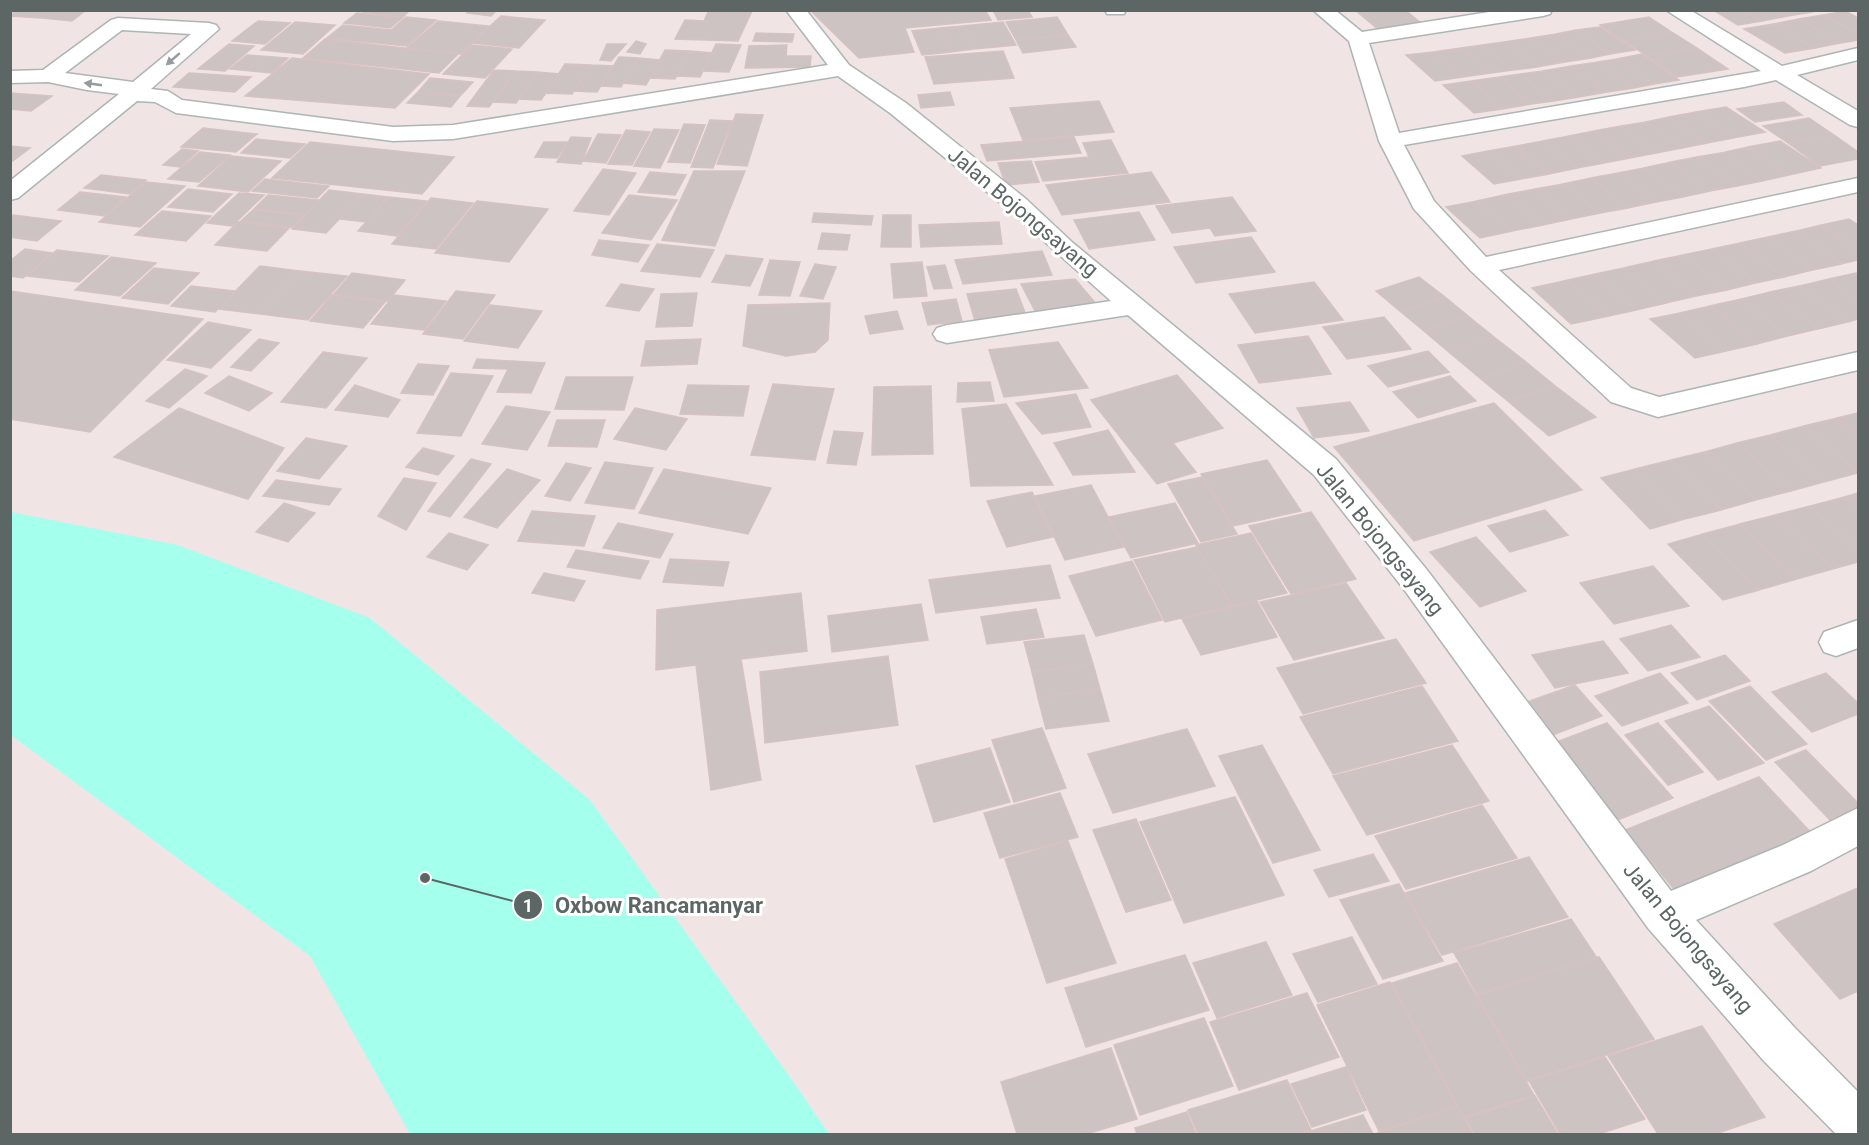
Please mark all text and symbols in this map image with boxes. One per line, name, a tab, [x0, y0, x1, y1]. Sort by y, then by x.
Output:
one-way arrow	[166, 52, 181, 65]
one-way arrow	[83, 80, 102, 89]
street label: Jalan Bojongsayang	[943, 142, 1103, 282]
street label: Jalan Bojongsayang	[1311, 458, 1449, 620]
street label: Jalan Bojongsayang	[1618, 858, 1758, 1018]
callout: Oxbow Rancamanyar	[513, 885, 775, 925]
text: Oxbow Rancamanyar	[555, 893, 763, 918]
text: 1	[523, 895, 533, 916]

